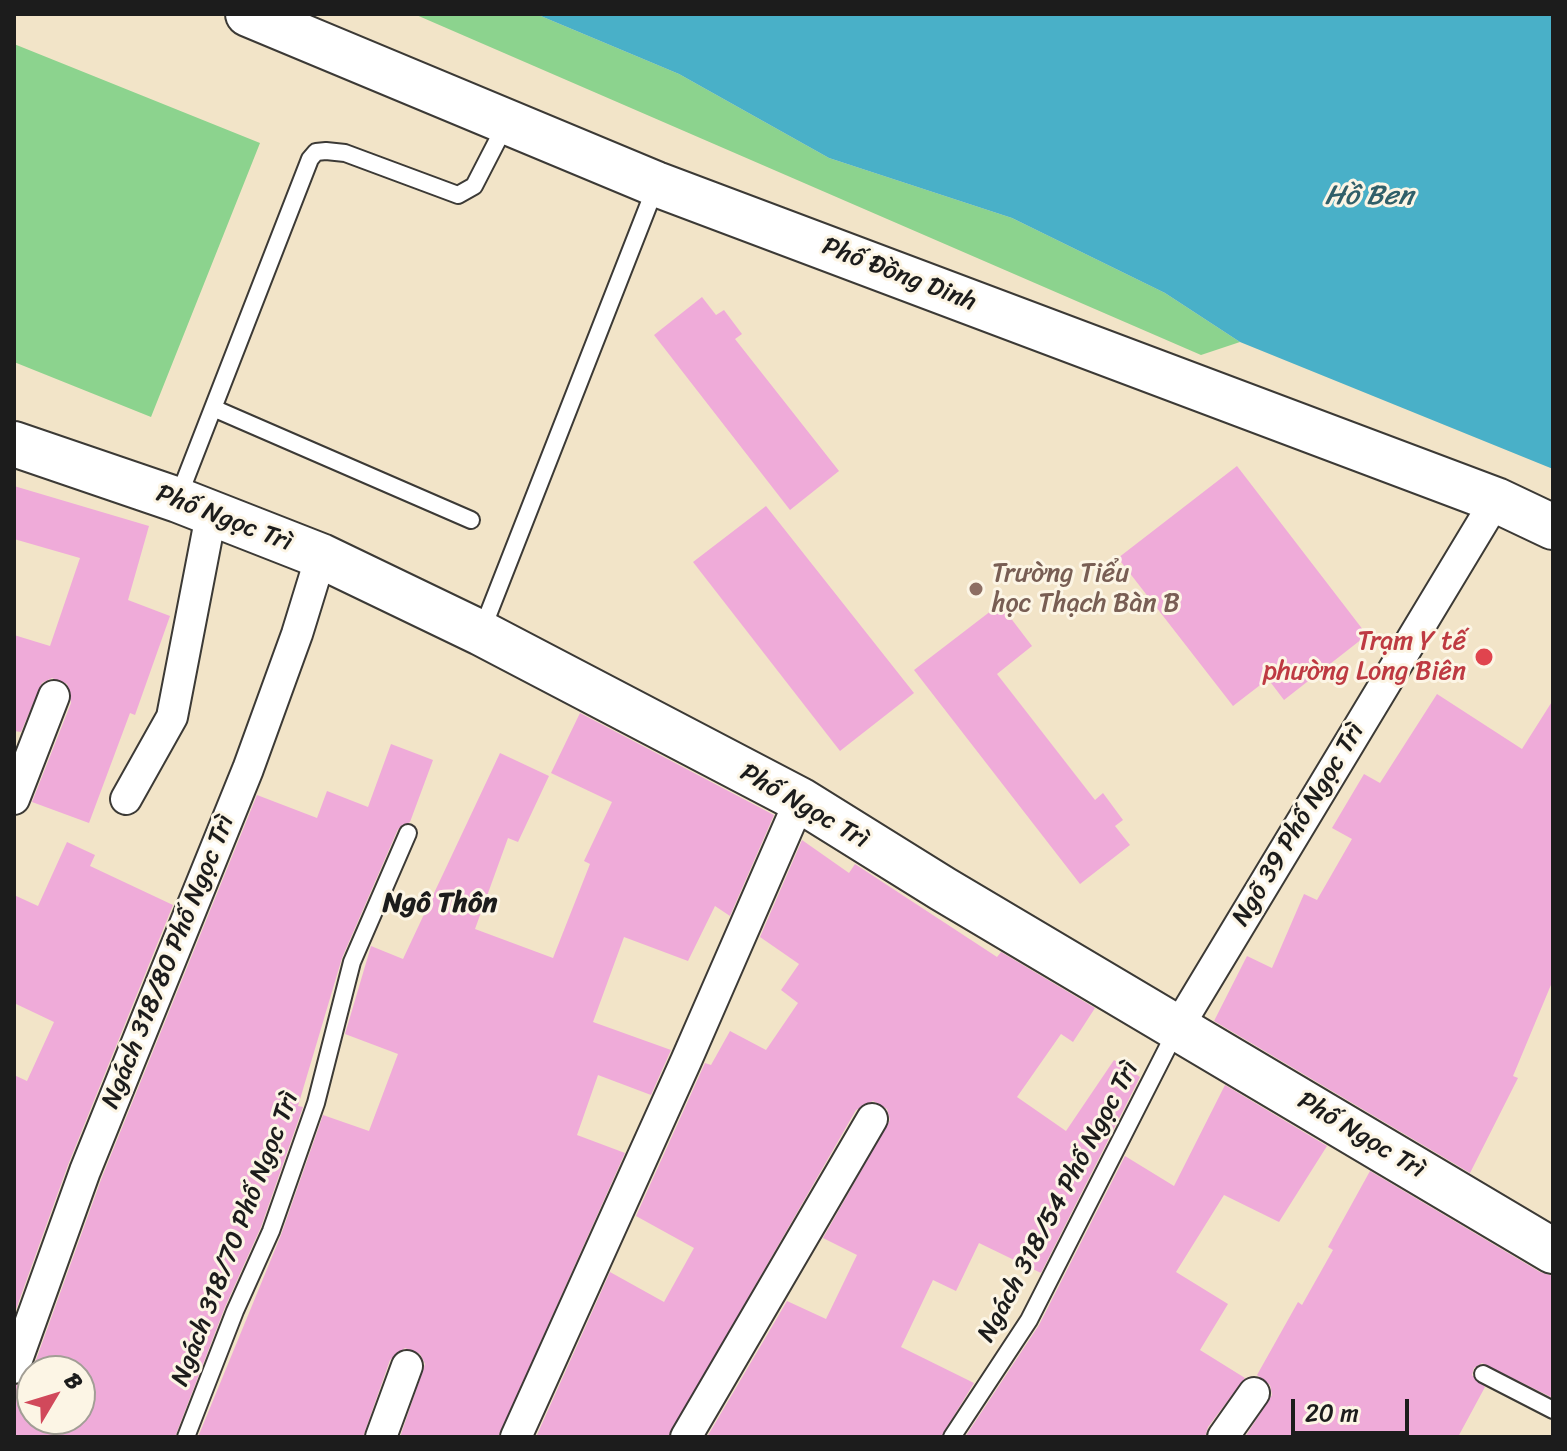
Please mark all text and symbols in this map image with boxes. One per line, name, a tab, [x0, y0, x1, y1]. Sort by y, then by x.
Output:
water label: Hồ Ben	[1325, 180, 1413, 214]
street label: Phố Đồng Dinh	[818, 231, 980, 319]
street label: Phố Ngọc Trì	[151, 479, 297, 559]
place label: Trường Tiểu học Thạch Bàn B	[992, 558, 1180, 620]
marker: Trường Tiểu học Thạch Bàn B	[967, 580, 985, 598]
place label: Trạm Y tế phường Long Biên	[1263, 626, 1466, 688]
marker: Trạm Y tế phường Long Biên	[1473, 646, 1495, 668]
street label: Ngõ 39 Phố Ngọc Trì	[1226, 718, 1372, 932]
street label: Phố Ngọc Trì	[734, 758, 874, 856]
street label: Ngách 318/80 Phố Ngọc Trì	[96, 811, 242, 1113]
district label: Ngô Thôn	[383, 887, 497, 921]
street label: Ngách 318/54 Phố Ngọc Trì	[972, 1056, 1146, 1348]
street label: Phố Ngọc Trì	[1291, 1086, 1431, 1186]
street label: Ngách 318/70 Phố Ngọc Trì	[165, 1087, 307, 1391]
north arrow	[16, 1355, 96, 1435]
text: B	[54, 1364, 93, 1399]
scale bar	[1295, 1383, 1413, 1433]
text: 20 m	[1305, 1392, 1359, 1434]

